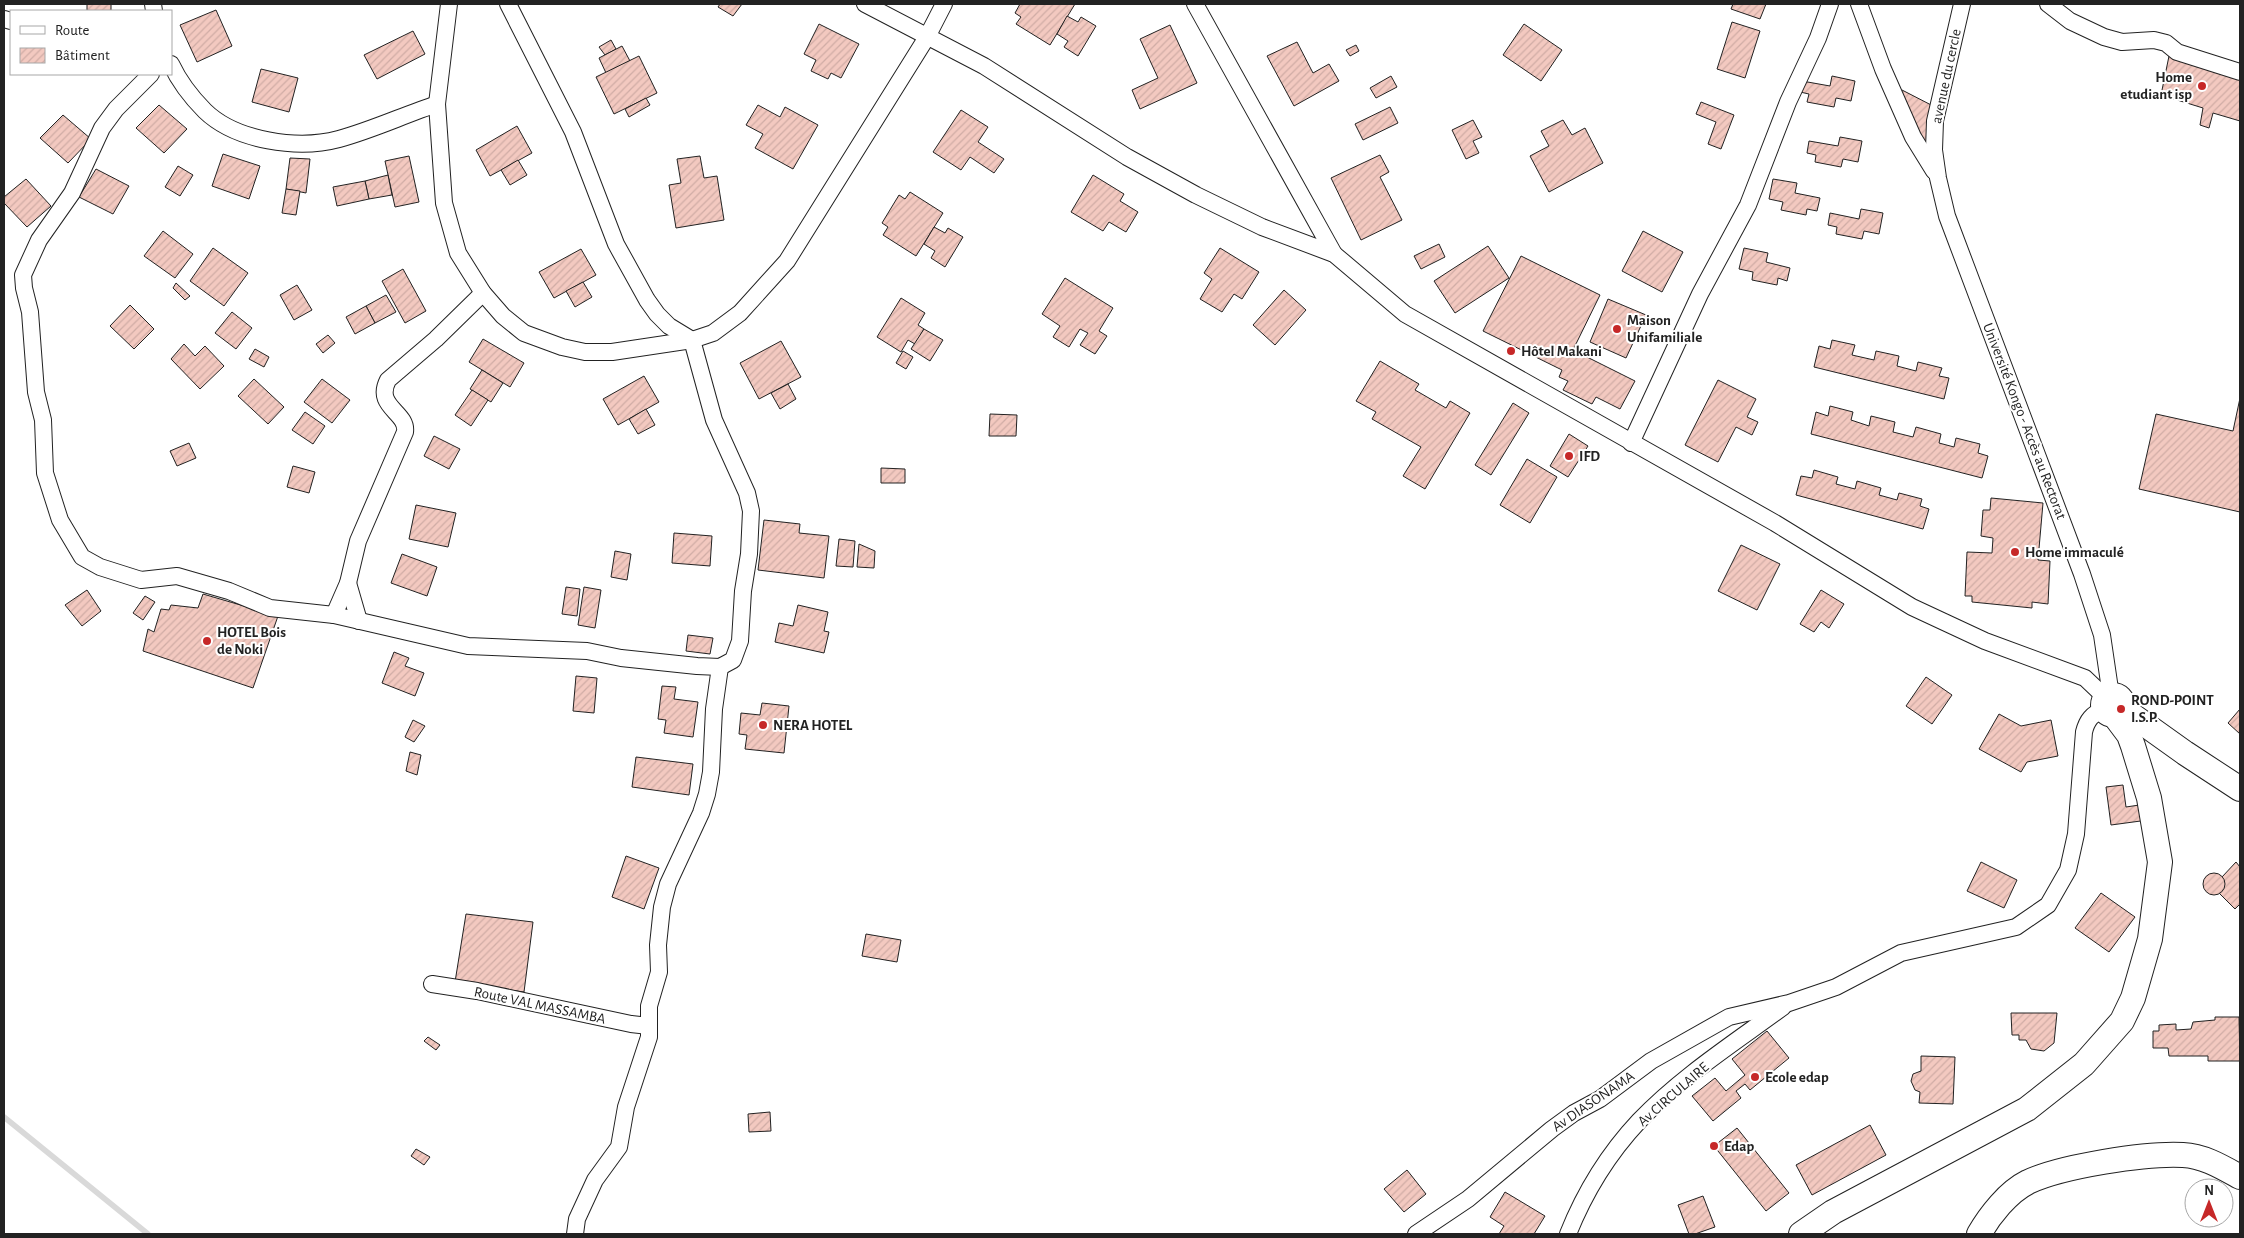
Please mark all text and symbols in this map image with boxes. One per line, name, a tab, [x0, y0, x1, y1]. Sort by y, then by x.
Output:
legend	[10, 10, 172, 75]
text: Route	[55, 23, 89, 38]
street label: avenue du cercle	[1929, 27, 1964, 125]
text: Bâtiment	[55, 48, 110, 63]
place label: Home etudiant isp	[2120, 70, 2192, 102]
marker: Home etudiant isp	[2196, 80, 2208, 92]
place label: Maison Unifamiliale	[1627, 313, 1702, 345]
street label: Université Kongo - Accès au Rectorat	[1980, 321, 2069, 522]
marker: Maison Unifamiliale	[1611, 323, 1623, 335]
place label: Hôtel Makani	[1521, 344, 1602, 359]
marker: Hôtel Makani	[1505, 345, 1517, 357]
place label: IFD	[1579, 449, 1600, 464]
marker: IFD	[1563, 450, 1575, 462]
place label: Home immaculé	[2025, 545, 2124, 560]
marker: Home immaculé	[2009, 546, 2021, 558]
place label: HOTEL Bois de Noki	[217, 625, 286, 657]
marker: HOTEL Bois de Noki	[201, 635, 213, 647]
place label: ROND-POINT I.S.P.	[2131, 693, 2214, 725]
marker: ROND-POINT I.S.P.	[2115, 703, 2127, 715]
place label: NERA HOTEL	[773, 718, 853, 733]
marker: NERA HOTEL	[757, 719, 769, 731]
street label: Route VAL MASSAMBA	[473, 984, 607, 1027]
street label: Av CIRCULAIRE	[1635, 1060, 1712, 1129]
street label: Av DIASONAMA	[1549, 1068, 1637, 1134]
place label: Ecole edap	[1765, 1070, 1829, 1085]
marker: Ecole edap	[1749, 1071, 1761, 1083]
place label: Edap	[1724, 1139, 1754, 1154]
marker: Edap	[1708, 1140, 1720, 1152]
north arrow	[2184, 1178, 2234, 1228]
text: N	[2204, 1184, 2214, 1198]

